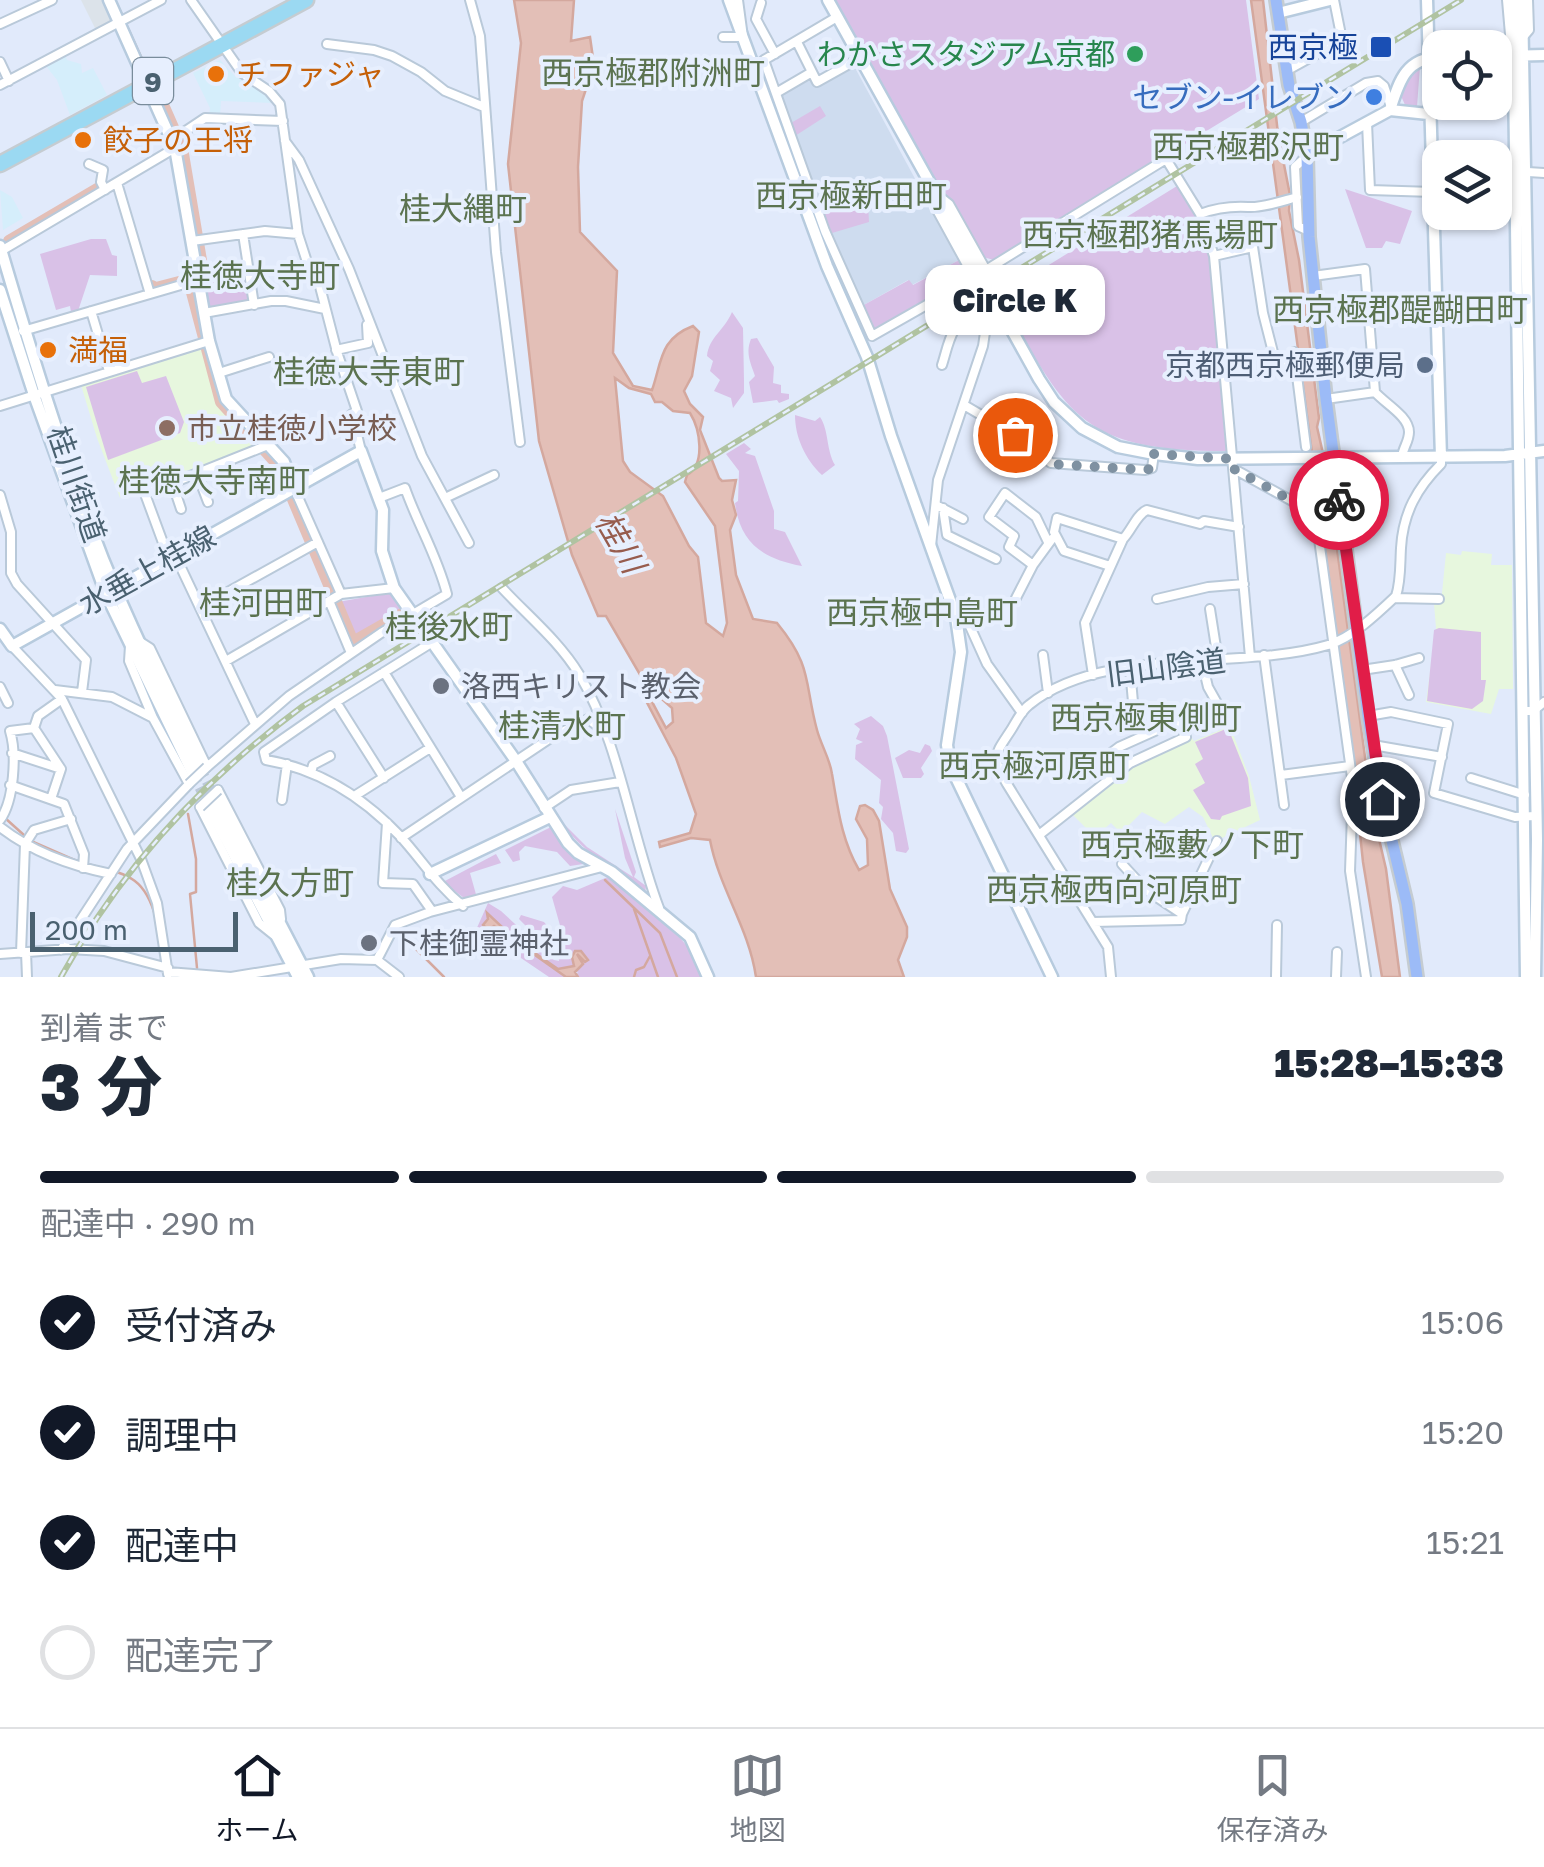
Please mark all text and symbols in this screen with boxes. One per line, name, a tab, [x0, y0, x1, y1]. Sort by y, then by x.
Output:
place label: 西京極	[1268, 29, 1358, 65]
map controls	[1422, 30, 1512, 230]
button: locate	[1422, 30, 1512, 120]
marker: 西京極	[1368, 34, 1394, 60]
place label: わかさスタジアム京都	[817, 36, 1115, 72]
marker: わかさスタジアム京都	[1124, 43, 1146, 65]
district label: 西京極郡附洲町	[541, 53, 765, 91]
place label: チファジャ	[236, 56, 385, 92]
road number: 9	[133, 58, 173, 104]
marker: チファジャ	[205, 63, 227, 85]
place label: セブン-イレブン	[1133, 79, 1354, 115]
marker: セブン-イレブン	[1363, 86, 1385, 108]
place label: 餃子の王将	[103, 122, 253, 158]
district label: 西京極郡沢町	[1152, 127, 1344, 165]
marker: 餃子の王将	[72, 129, 94, 151]
button: layers	[1422, 140, 1512, 230]
district label: 西京極新田町	[755, 176, 947, 214]
district label: 桂大縄町	[399, 189, 527, 227]
district label: 西京極郡猪馬場町	[1022, 215, 1278, 253]
district label: 桂徳大寺町	[180, 256, 340, 294]
callout: Circle K	[925, 265, 1105, 335]
text: Circle K	[953, 281, 1077, 319]
district label: 西京極郡醍醐田町	[1272, 290, 1528, 328]
place label: 満福	[68, 332, 128, 368]
marker: 満福	[37, 339, 59, 361]
place label: 京都西京極郵便局	[1165, 347, 1405, 383]
district label: 桂徳大寺東町	[273, 352, 465, 390]
marker: 京都西京極郵便局	[1414, 354, 1436, 376]
pin	[973, 393, 1058, 478]
icon: bag	[988, 408, 1043, 463]
place label: 市立桂徳小学校	[187, 410, 397, 446]
marker: 市立桂徳小学校	[156, 417, 178, 439]
street label: 桂川街道	[40, 421, 114, 547]
courier	[1289, 450, 1389, 550]
district label: 桂徳大寺南町	[118, 461, 310, 499]
icon: bike	[1312, 473, 1367, 528]
water label: 桂川	[589, 505, 655, 582]
street label: 水垂上桂線	[73, 518, 221, 622]
district label: 桂河田町	[199, 583, 327, 621]
district label: 西京極中島町	[826, 593, 1018, 631]
district label: 桂後水町	[385, 607, 513, 645]
street label: 旧山陰道	[1104, 642, 1228, 692]
place label: 洛西キリスト教会	[461, 668, 701, 704]
marker: 洛西キリスト教会	[430, 675, 452, 697]
district label: 西京極東側町	[1050, 698, 1242, 736]
district label: 桂清水町	[498, 706, 626, 744]
district label: 西京極河原町	[938, 746, 1130, 784]
pin	[1340, 757, 1425, 842]
icon: home	[1355, 772, 1410, 827]
district label: 西京極藪ノ下町	[1080, 825, 1304, 863]
district label: 桂久方町	[226, 863, 354, 901]
district label: 西京極西向河原町	[986, 870, 1242, 908]
scale bar	[30, 907, 238, 951]
text: 200 m	[45, 913, 128, 946]
place label: 下桂御霊神社	[389, 925, 569, 961]
marker: 下桂御霊神社	[358, 932, 380, 954]
text: 到着まで	[40, 1008, 168, 1046]
text: 15:28–15:33	[1274, 1040, 1504, 1085]
text: 3 分	[40, 1046, 162, 1124]
text: 配達中 · 290 m	[40, 1204, 256, 1242]
icon: check	[40, 1295, 95, 1350]
text: 受付済み	[125, 1302, 277, 1347]
text: 15:06	[1421, 1303, 1504, 1341]
icon: check	[40, 1405, 95, 1460]
text: 調理中	[125, 1412, 239, 1457]
text: 15:20	[1422, 1413, 1504, 1451]
icon: check	[40, 1515, 95, 1570]
text: 配達中	[125, 1522, 239, 1567]
text: 15:21	[1426, 1523, 1504, 1561]
text: 配達完了	[125, 1632, 277, 1677]
tab: ホーム	[215, 1748, 299, 1848]
tab: 地図	[730, 1748, 786, 1848]
tab: 保存済み	[1216, 1748, 1329, 1848]

